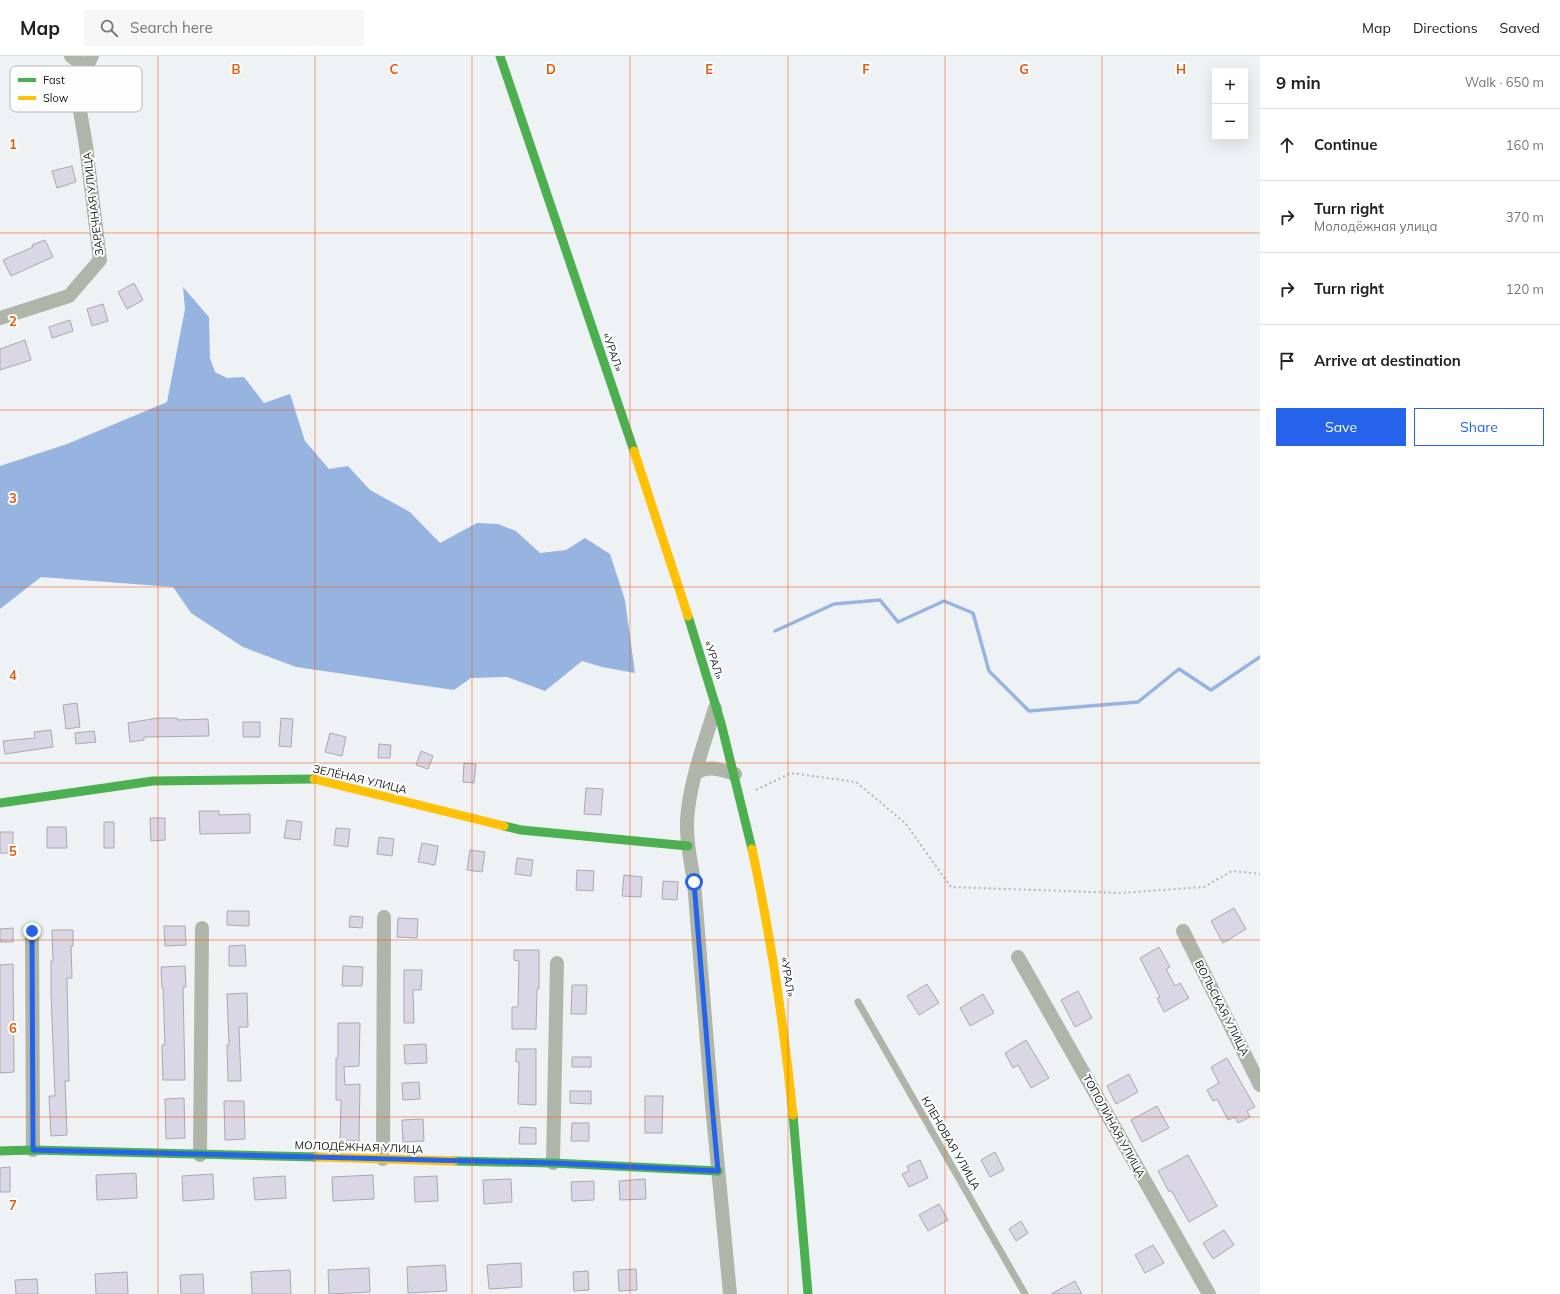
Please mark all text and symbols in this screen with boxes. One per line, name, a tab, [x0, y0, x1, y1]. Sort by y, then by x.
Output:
search box	[84, 10, 364, 46]
text: Map	[20, 16, 60, 40]
icon: search	[98, 17, 120, 39]
text: Search here	[130, 18, 213, 37]
text: Map	[1362, 19, 1391, 37]
text: Directions	[1413, 19, 1478, 37]
text: Saved	[1500, 19, 1540, 37]
text: B	[232, 61, 241, 77]
text: C	[390, 61, 399, 77]
text: D	[546, 61, 556, 77]
text: E	[705, 61, 713, 77]
text: F	[862, 61, 870, 77]
text: G	[1019, 61, 1029, 77]
text: H	[1176, 61, 1186, 77]
legend	[10, 66, 142, 112]
map controls	[1212, 68, 1248, 140]
button: +	[1212, 68, 1248, 104]
text: 9 min	[1276, 72, 1321, 93]
text: Fast	[43, 73, 65, 87]
text: Walk · 650 m	[1465, 74, 1544, 90]
text: Slow	[43, 91, 69, 105]
button: −	[1212, 104, 1248, 140]
icon: ahead	[1276, 134, 1298, 156]
text: Continue	[1314, 135, 1377, 154]
text: 1	[9, 136, 17, 152]
text: 160 m	[1506, 137, 1544, 153]
street label: ЗАРЕЧНАЯ УЛИЦА	[80, 151, 106, 257]
text: Turn right	[1314, 199, 1384, 218]
icon: right	[1276, 206, 1298, 228]
text: 370 m	[1506, 209, 1544, 225]
text: Молодёжная улица	[1314, 218, 1438, 234]
icon: right	[1276, 278, 1298, 300]
text: Turn right	[1314, 279, 1384, 298]
text: 120 m	[1506, 281, 1544, 297]
text: 2	[9, 313, 17, 329]
street label: «УРАЛ»	[600, 331, 626, 373]
icon: arrive	[1276, 350, 1298, 372]
text: Arrive at destination	[1314, 351, 1461, 370]
button: Save	[1276, 408, 1406, 446]
button: Share	[1414, 408, 1544, 446]
text: 3	[9, 490, 17, 506]
street label: «УРАЛ»	[701, 639, 727, 681]
text: 4	[9, 667, 17, 683]
street label: ЗЕЛЁНАЯ УЛИЦА	[312, 761, 408, 797]
text: 5	[9, 843, 17, 859]
route start	[685, 873, 703, 891]
route end	[23, 922, 41, 940]
street label: «УРАЛ»	[778, 956, 798, 998]
street label: ВОЛЬСКАЯ УЛИЦА	[1192, 958, 1252, 1058]
text: 6	[9, 1020, 17, 1036]
street label: ТОПОЛИНАЯ УЛИЦА	[1080, 1072, 1148, 1180]
street label: КЛЕНОВАЯ УЛИЦА	[919, 1094, 983, 1192]
street label: МОЛОДЁЖНАЯ УЛИЦА	[294, 1138, 424, 1156]
text: 7	[9, 1197, 17, 1213]

